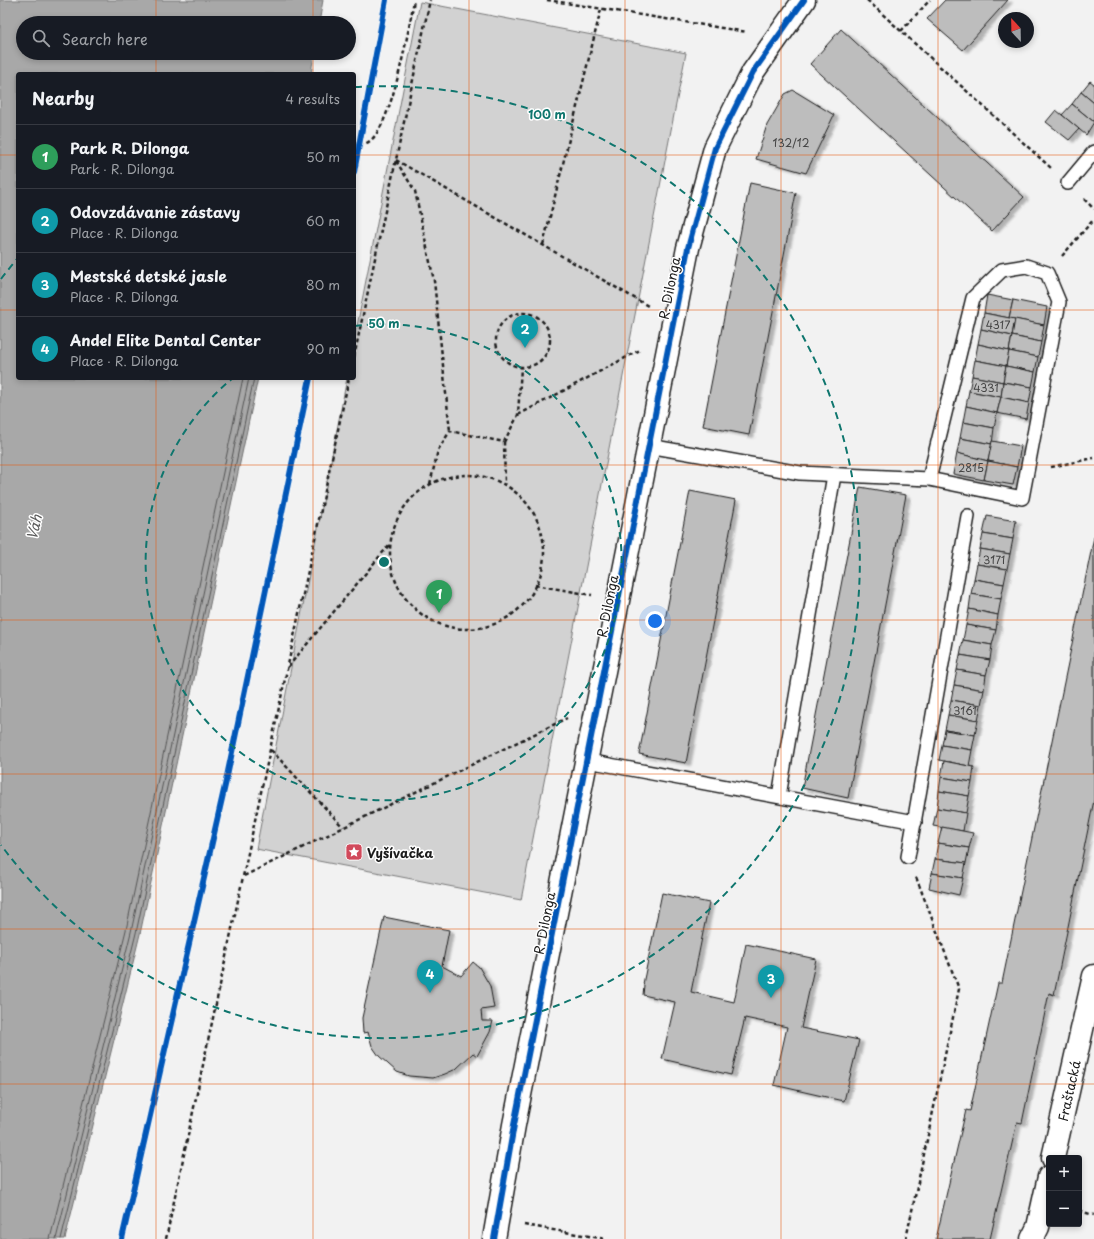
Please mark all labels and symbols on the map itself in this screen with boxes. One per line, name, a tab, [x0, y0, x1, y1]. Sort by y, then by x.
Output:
north arrow	[998, 12, 1034, 48]
text: 100 m	[528, 105, 566, 123]
house number: 132/12	[773, 134, 810, 151]
street label: R. Dilonga	[654, 254, 685, 321]
text: 50 m	[368, 314, 400, 332]
pin: 2	[512, 315, 538, 348]
house number: 4317	[986, 316, 1010, 333]
house number: 4331	[973, 379, 999, 396]
house number: 2815	[958, 459, 984, 476]
water label: Váh	[21, 512, 47, 542]
house number: 3171	[983, 551, 1005, 568]
centre of rings	[377, 555, 391, 569]
street label: R. Dilonga	[592, 572, 623, 639]
pin: 1	[426, 580, 452, 613]
your location	[645, 611, 665, 631]
house number: 3161	[953, 702, 977, 719]
place icon: Vyšívačka	[344, 842, 364, 862]
place label: Vyšívačka	[367, 843, 433, 862]
street label: R. Dilonga	[529, 889, 560, 956]
pin: 4	[417, 960, 443, 993]
pin: 3	[758, 965, 784, 998]
street label: Fraštacká	[1052, 1057, 1084, 1123]

